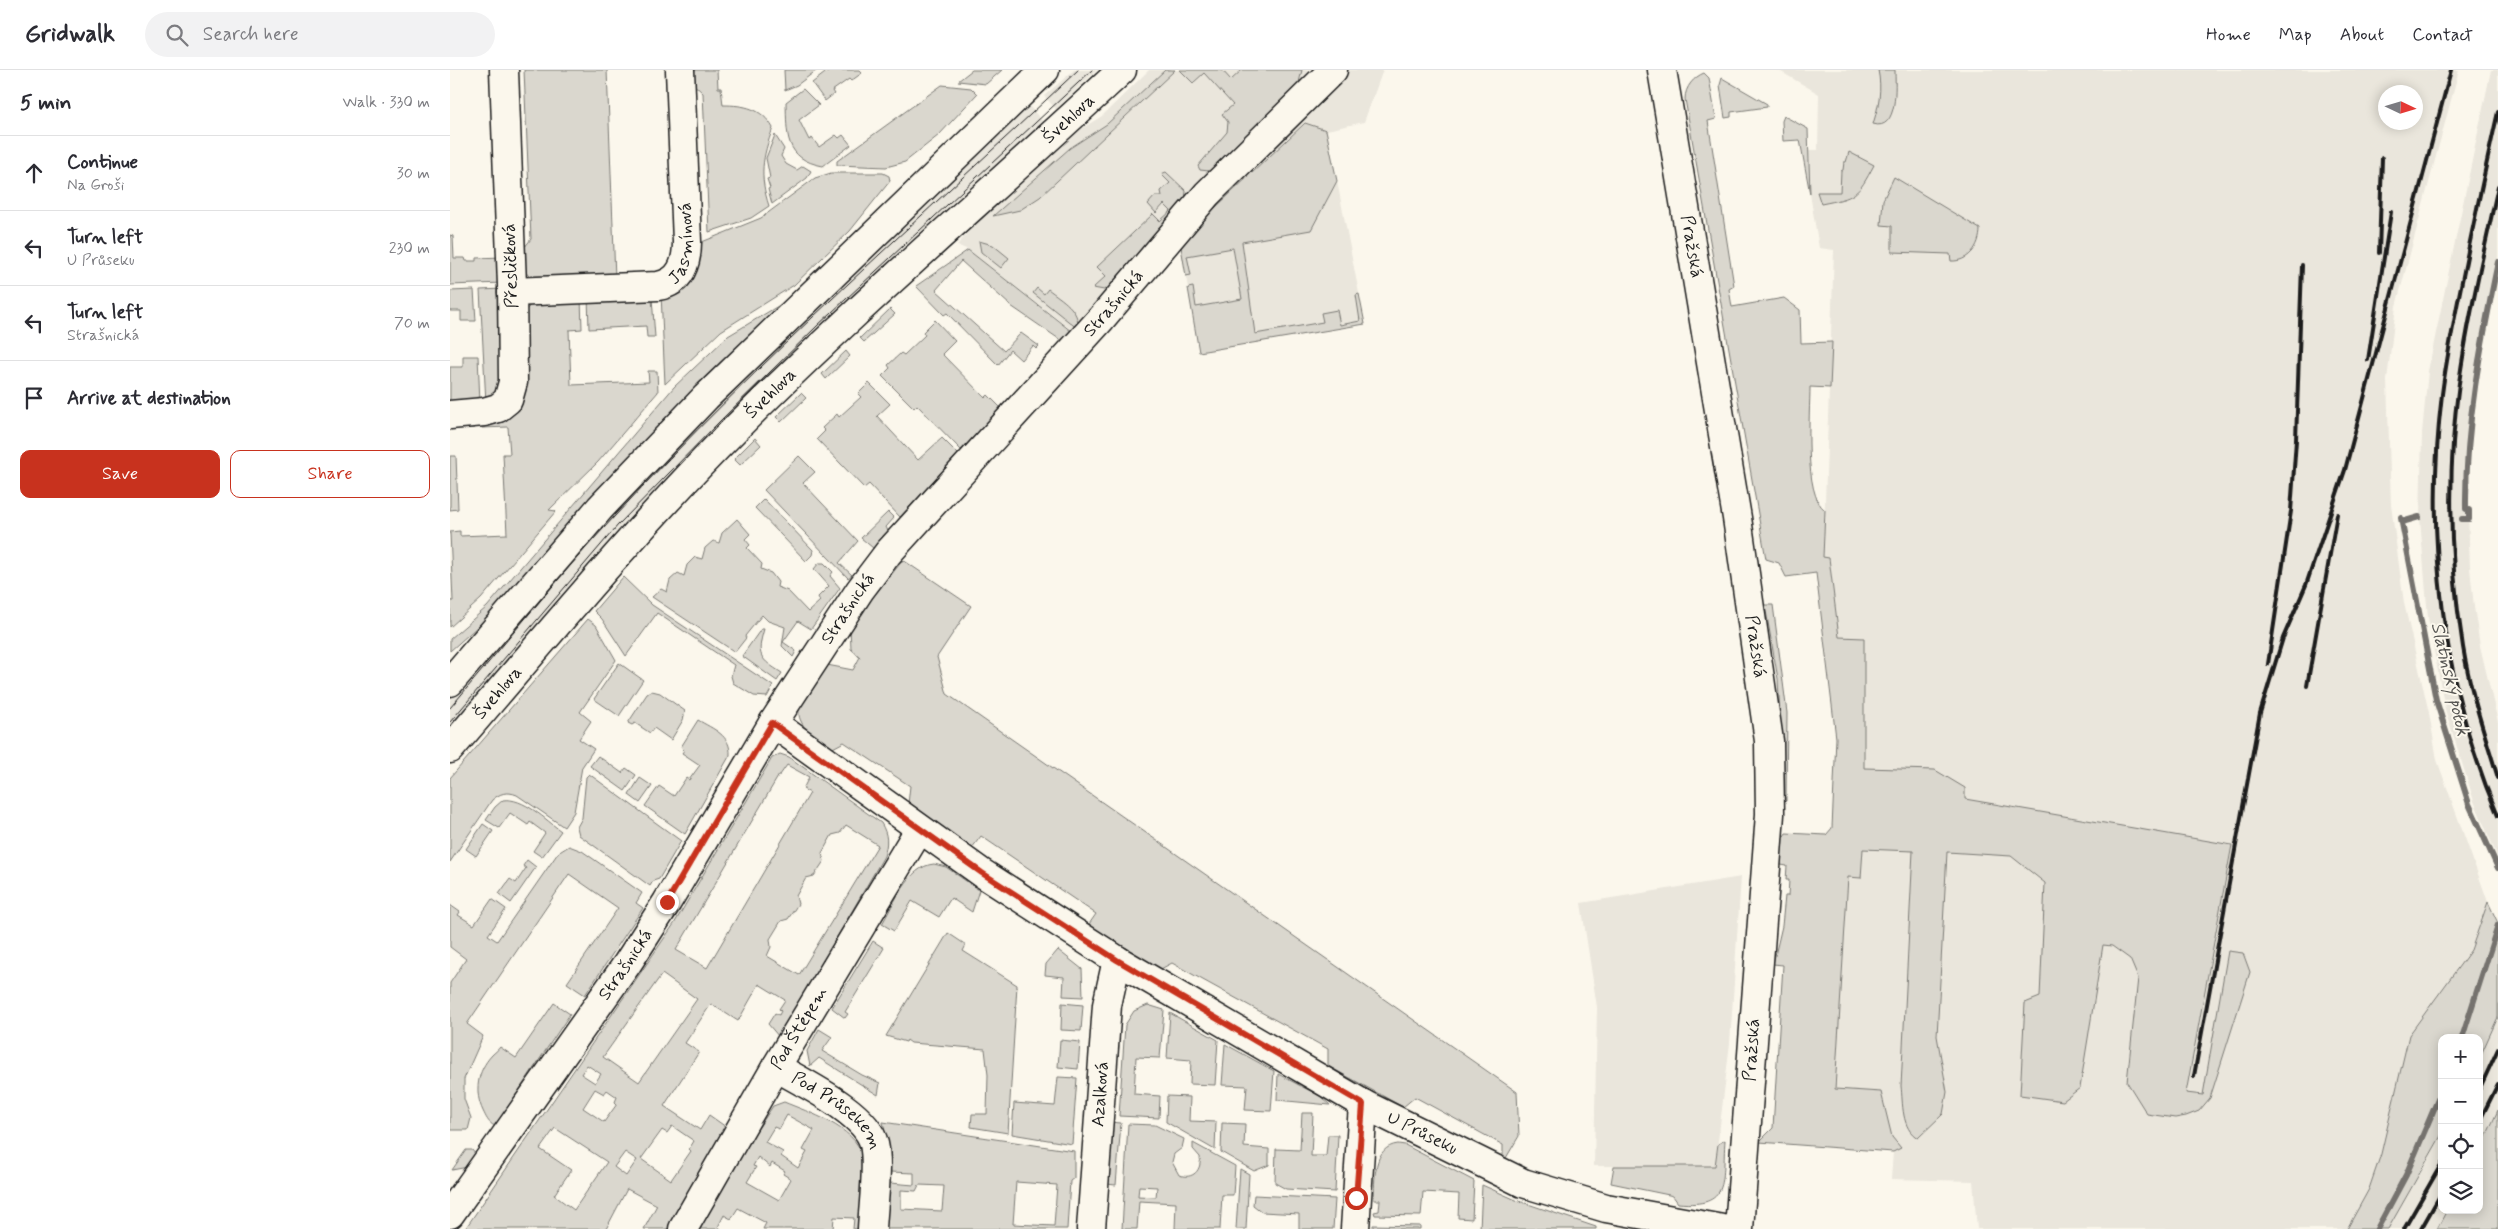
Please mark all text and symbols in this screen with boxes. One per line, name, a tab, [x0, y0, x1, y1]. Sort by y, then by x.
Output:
search box	[145, 12, 495, 57]
text: Gridwalk	[25, 19, 115, 50]
icon: search	[163, 21, 191, 49]
text: Search here	[203, 22, 298, 47]
text: Home	[2206, 23, 2251, 47]
text: Map	[2279, 23, 2312, 47]
text: About	[2340, 23, 2384, 47]
text: Contact	[2412, 23, 2473, 47]
north arrow	[2378, 85, 2423, 130]
text: 5 min	[20, 89, 72, 117]
street label: Švehlova	[1037, 89, 1100, 149]
text: Walk · 330 m	[342, 92, 430, 113]
text: Continue	[67, 150, 138, 175]
icon: ahead	[20, 159, 48, 187]
text: 30 m	[397, 163, 430, 184]
text: Na Groši	[67, 175, 124, 196]
street label: Jasmínová	[663, 202, 699, 290]
street label: Pražská	[1675, 213, 1709, 280]
street label: Přesličková	[498, 223, 524, 309]
text: Turn left	[67, 225, 143, 250]
icon: left	[20, 234, 48, 262]
text: 230 m	[389, 238, 430, 259]
text: U Průseku	[67, 250, 135, 271]
street label: Strašnická	[1078, 265, 1150, 342]
text: Turn left	[67, 300, 143, 325]
icon: left	[20, 309, 48, 337]
text: 70 m	[394, 313, 430, 334]
text: Strašnická	[67, 325, 139, 346]
street label: Švehlova	[740, 363, 802, 424]
icon: arrive	[20, 384, 48, 412]
text: Arrive at destination	[67, 386, 231, 411]
button: Save	[20, 450, 220, 498]
button: Share	[230, 450, 430, 498]
street label: Strašnická	[816, 568, 881, 649]
street label: Pražská	[1739, 614, 1772, 679]
water label: Slatinský potok	[2425, 620, 2475, 739]
street label: Švehlova	[468, 661, 528, 725]
route end	[656, 891, 679, 914]
street label: Strašnická	[593, 924, 658, 1005]
street label: Pod Štěpem	[765, 982, 834, 1074]
street label: Pražská	[1738, 1018, 1766, 1082]
map controls	[2438, 1034, 2483, 1214]
button: +	[2438, 1034, 2483, 1079]
street label: Azalková	[1086, 1061, 1115, 1128]
street label: Pod Průsekem	[787, 1066, 887, 1153]
button: −	[2438, 1079, 2483, 1124]
street label: U Průseku	[1383, 1106, 1462, 1161]
button: locate	[2438, 1124, 2483, 1169]
button: layers	[2438, 1169, 2483, 1214]
route start	[1345, 1187, 1368, 1210]

